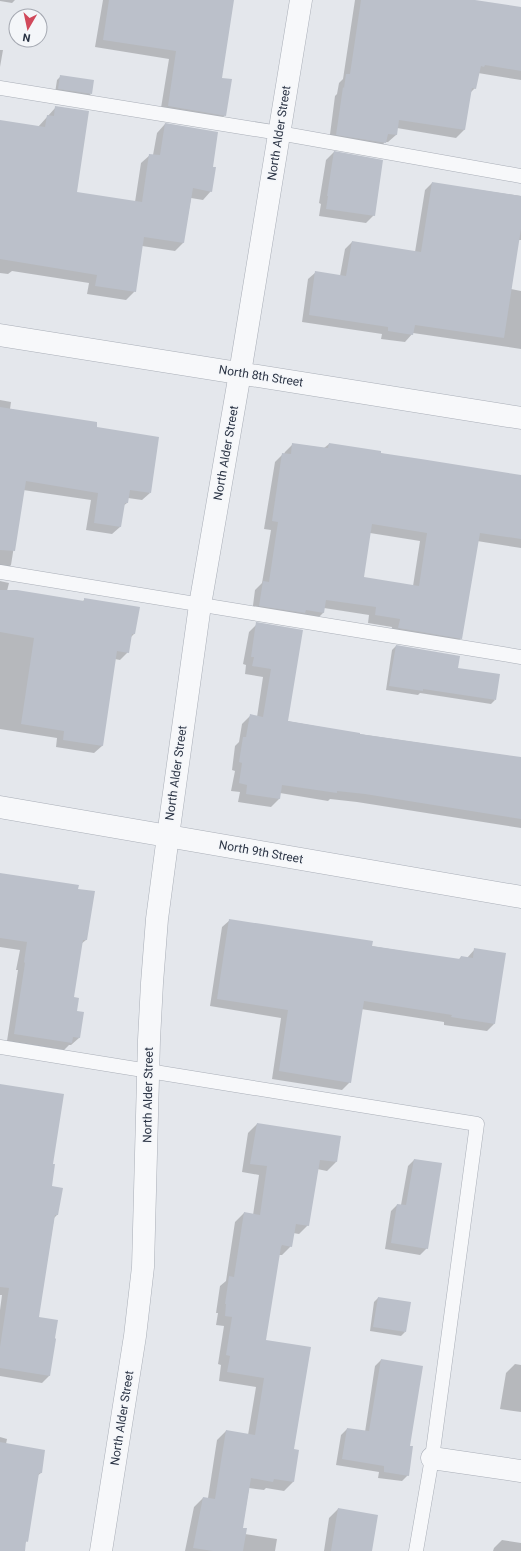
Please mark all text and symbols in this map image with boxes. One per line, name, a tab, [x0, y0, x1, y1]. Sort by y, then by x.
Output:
north arrow	[8, 8, 48, 48]
text: N	[21, 30, 31, 44]
street label: North Alder Street	[265, 84, 293, 181]
street label: North 8th Street	[218, 362, 304, 390]
street label: North Alder Street	[211, 405, 241, 501]
street label: North Alder Street	[162, 724, 190, 821]
street label: North 9th Street	[218, 838, 304, 866]
street label: North Alder Street	[140, 1047, 156, 1143]
street label: North Alder Street	[108, 1369, 136, 1466]

